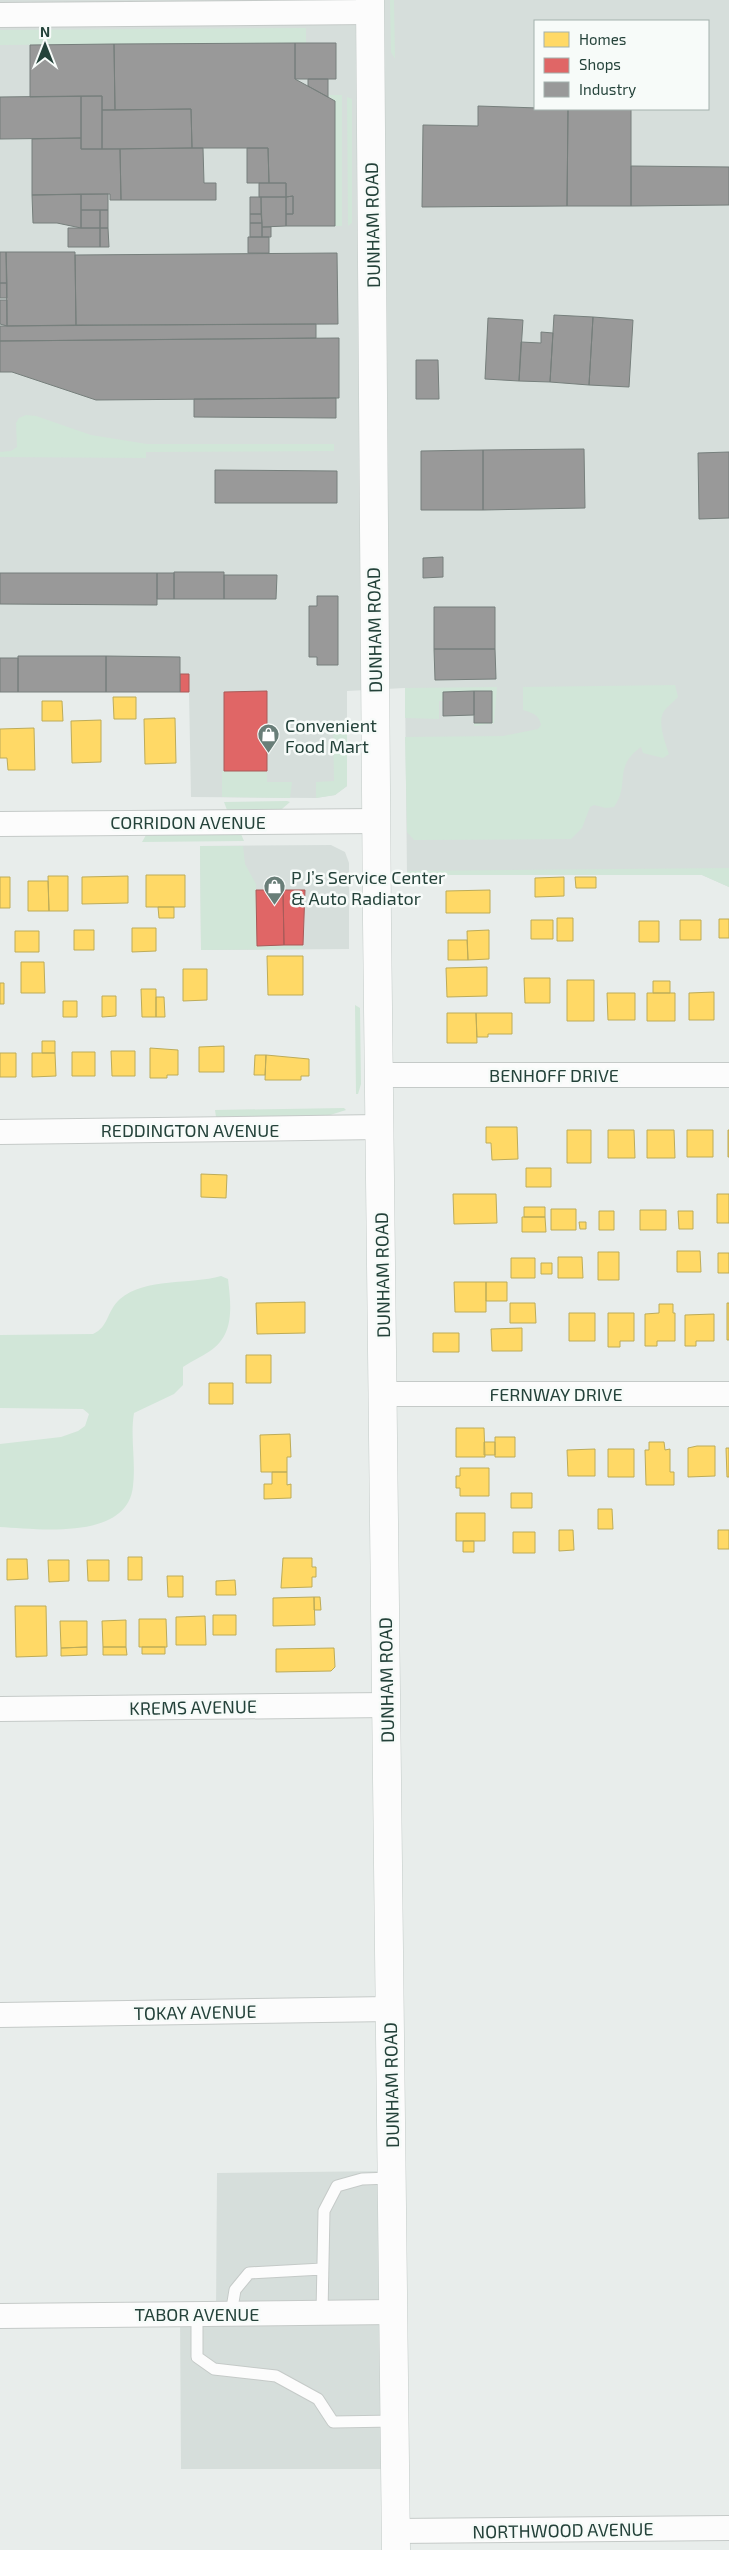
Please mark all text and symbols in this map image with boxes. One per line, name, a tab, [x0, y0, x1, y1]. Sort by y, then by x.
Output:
north arrow	[20, 20, 70, 70]
legend	[534, 20, 709, 110]
text: N	[40, 23, 50, 40]
text: Homes	[579, 30, 626, 48]
text: Shops	[579, 55, 621, 73]
text: Industry	[579, 80, 636, 98]
street label: DUNHAM ROAD	[360, 162, 384, 288]
street label: DUNHAM ROAD	[362, 567, 386, 693]
place label: Convenient Food Mart	[285, 714, 377, 757]
shop icon: Convenient Food Mart	[257, 723, 281, 754]
street label: CORRIDON AVENUE	[110, 811, 266, 833]
place label: P J’s Service Center & Auto Radiator	[291, 866, 445, 909]
shop icon: P J’s Service Center & Auto Radiator	[263, 875, 287, 906]
street label: BENHOFF DRIVE	[489, 1064, 619, 1086]
street label: REDDINGTON AVENUE	[101, 1119, 279, 1141]
street label: DUNHAM ROAD	[370, 1212, 394, 1338]
street label: FERNWAY DRIVE	[489, 1383, 623, 1405]
street label: DUNHAM ROAD	[374, 1617, 398, 1743]
street label: KREMS AVENUE	[129, 1695, 257, 1719]
street label: TOKAY AVENUE	[133, 2000, 257, 2024]
street label: DUNHAM ROAD	[379, 2022, 403, 2148]
street label: TABOR AVENUE	[135, 2303, 259, 2325]
street label: NORTHWOOD AVENUE	[472, 2517, 654, 2543]

